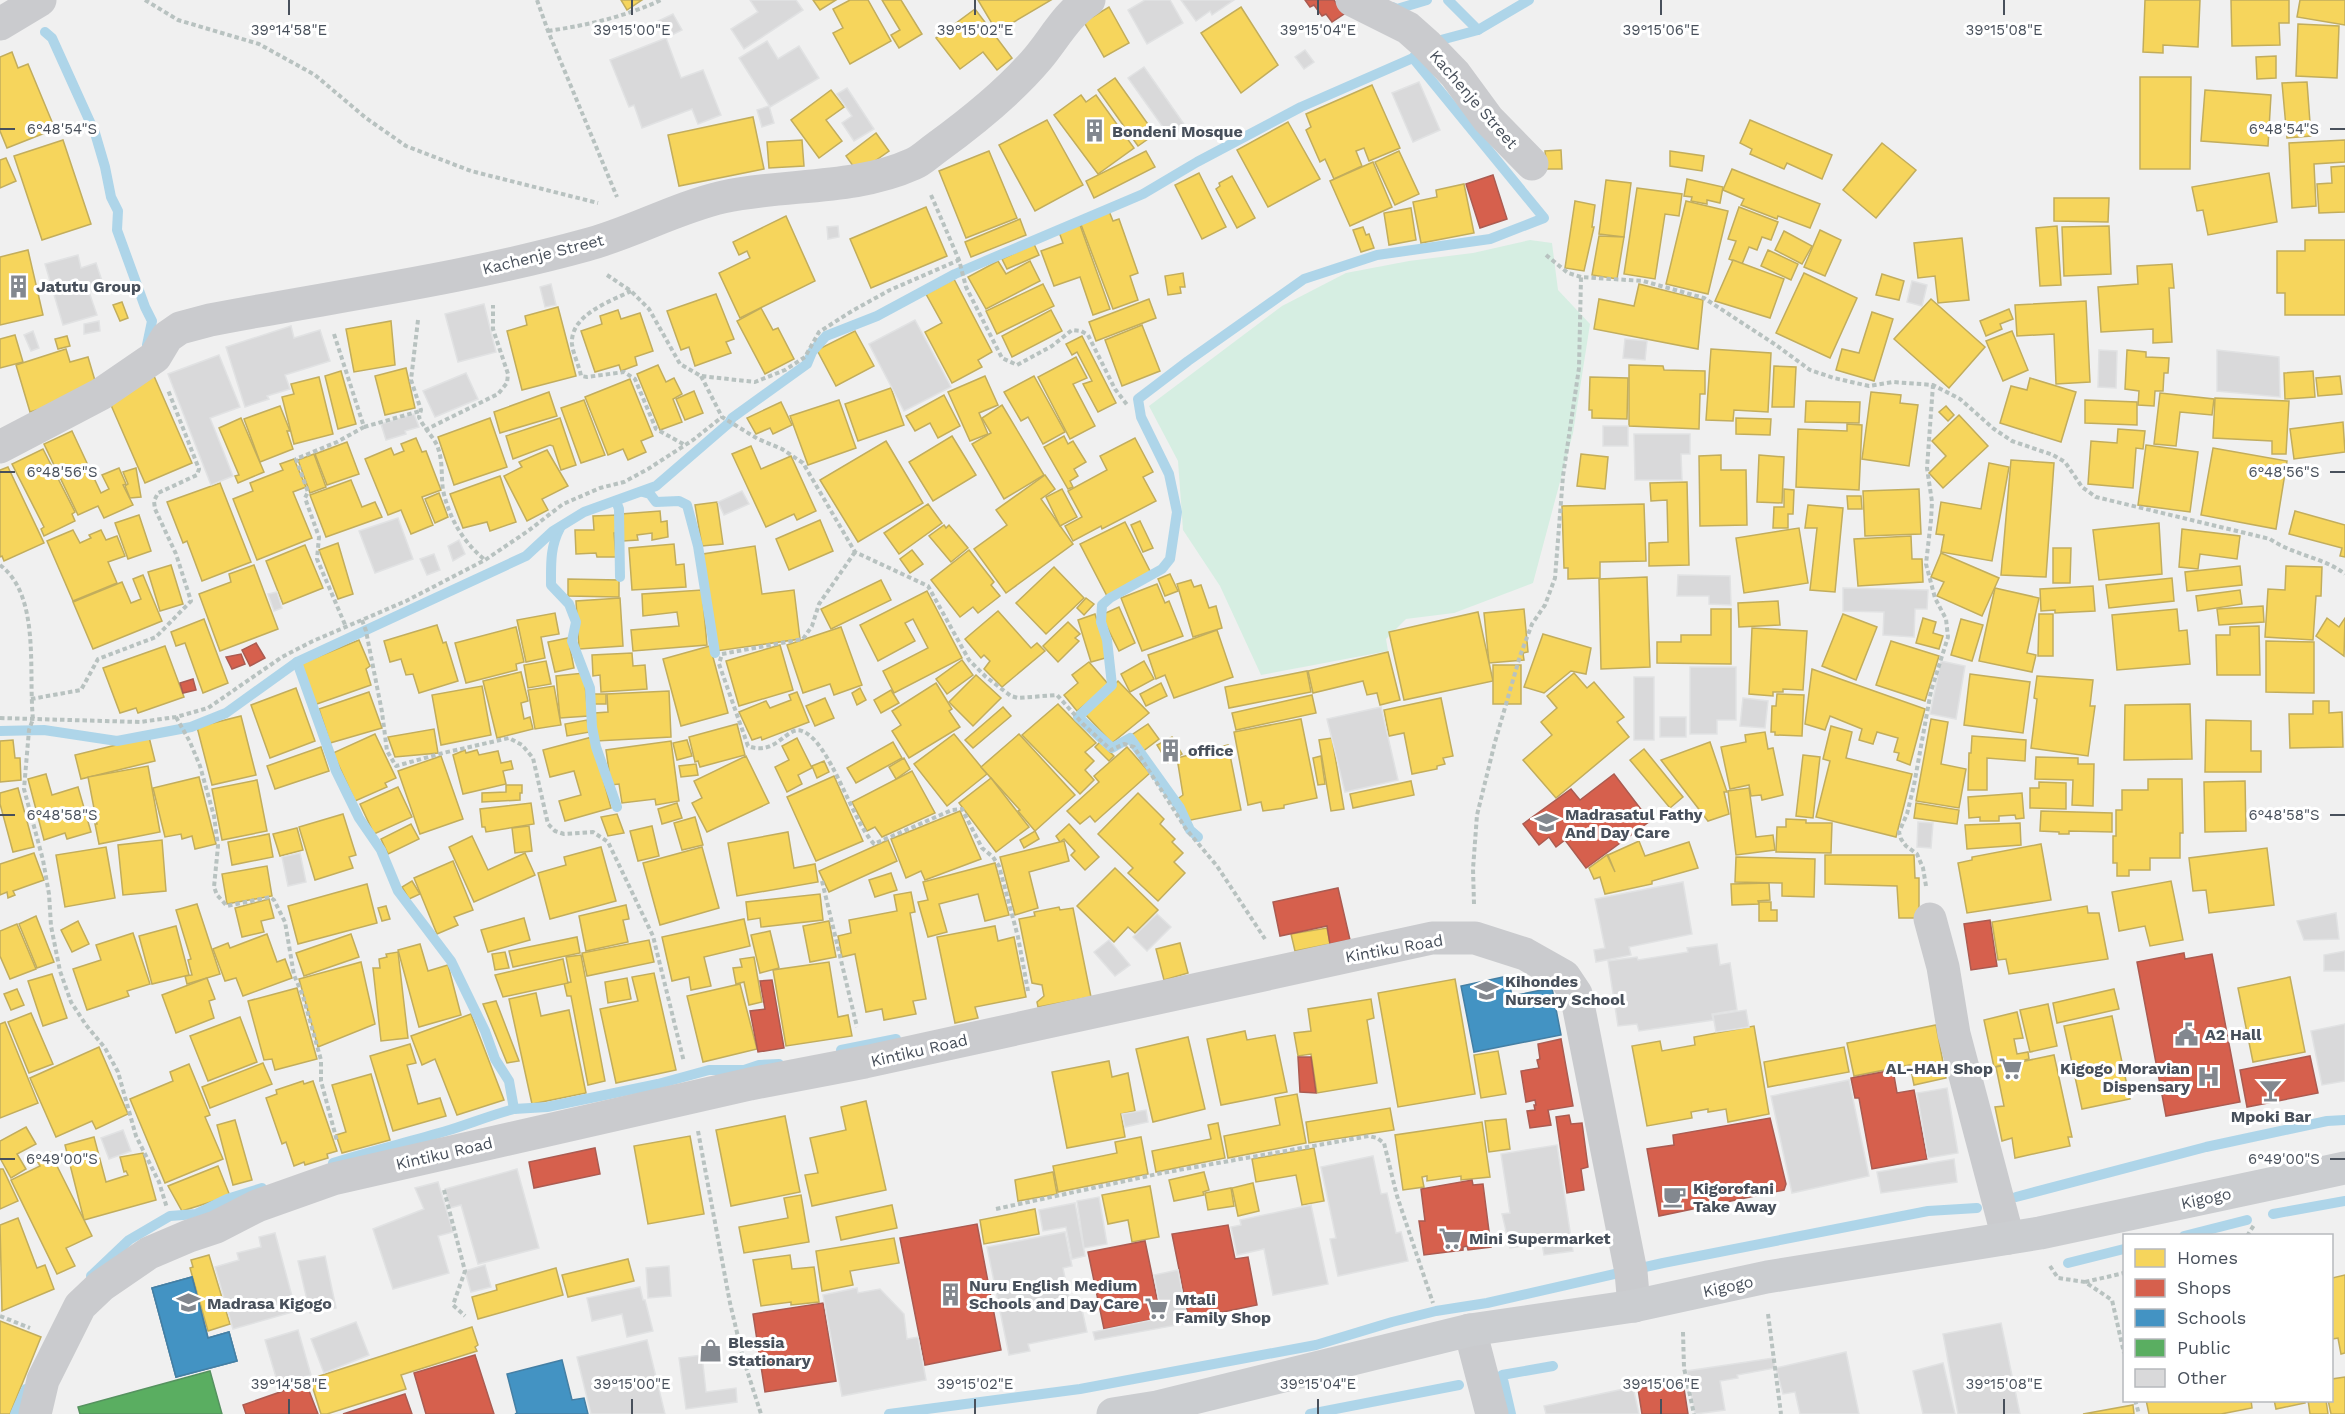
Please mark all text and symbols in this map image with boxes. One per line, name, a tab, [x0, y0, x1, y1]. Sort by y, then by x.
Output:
text: 39°14'58"E	[251, 21, 327, 39]
text: 39°15'00"E	[593, 21, 671, 39]
text: 39°15'02"E	[937, 21, 1013, 39]
text: 39°15'04"E	[1280, 21, 1356, 39]
text: 39°15'06"E	[1622, 21, 1700, 39]
text: 39°15'08"E	[1965, 21, 2043, 39]
street label: Kachenje Street	[1426, 46, 1522, 153]
building icon: Bondeni Mosque	[1081, 118, 1107, 144]
text: 6°48'54"S	[27, 120, 97, 138]
text: 6°48'54"S	[2249, 120, 2319, 138]
place label: Bondeni Mosque	[1112, 122, 1243, 141]
street label: Kachenje Street	[480, 230, 606, 279]
building icon: Jatutu Group	[5, 273, 31, 299]
place label: Jatutu Group	[36, 277, 141, 296]
text: 6°48'56"S	[26, 463, 98, 481]
text: 6°48'56"S	[2248, 463, 2320, 481]
building icon: office	[1157, 737, 1183, 763]
place label: office	[1188, 741, 1234, 760]
place label: Madrasatul Fathy And Day Care	[1565, 805, 1704, 842]
text: 6°48'58"S	[26, 806, 98, 824]
text: 6°48'58"S	[2248, 806, 2320, 824]
school or university icon: Madrasatul Fathy And Day Care	[1534, 810, 1560, 836]
street label: Kintiku Road	[1344, 931, 1444, 966]
place label: Kihondes Nursery School	[1505, 972, 1626, 1009]
school or university icon: Kihondes Nursery School	[1474, 977, 1500, 1003]
public building icon: A2 Hall	[2174, 1021, 2200, 1047]
place label: A2 Hall	[2205, 1025, 2262, 1044]
street label: Kintiku Road	[869, 1030, 969, 1071]
supermarket icon: AL-HAH Shop	[1998, 1055, 2024, 1081]
place label: AL-HAH Shop	[1886, 1059, 1993, 1078]
place label: Kigogo Moravian Dispensary	[2060, 1059, 2191, 1096]
hospital icon: Kigogo Moravian Dispensary	[2195, 1064, 2221, 1090]
bar icon: Mpoki Bar	[2258, 1078, 2284, 1104]
place label: Mpoki Bar	[2231, 1107, 2311, 1126]
street label: Kintiku Road	[394, 1133, 494, 1174]
text: 6°49'00"S	[26, 1150, 98, 1168]
text: 6°49'00"S	[2248, 1150, 2320, 1168]
place label: Kigorofani Take Away	[1693, 1179, 1778, 1216]
cafe icon: Kigorofani Take Away	[1662, 1184, 1688, 1210]
street label: Kigogo	[2179, 1184, 2233, 1213]
supermarket icon: Mini Supermarket	[1438, 1225, 1464, 1251]
place label: Mini Supermarket	[1469, 1229, 1611, 1248]
legend	[2123, 1234, 2333, 1402]
text: Homes	[2177, 1247, 2238, 1268]
street label: Kigogo	[1701, 1272, 1755, 1301]
place label: Nuru English Medium Schools and Day Care	[969, 1276, 1139, 1313]
text: Shops	[2177, 1277, 2231, 1298]
building icon: Nuru English Medium Schools and Day Care	[938, 1281, 964, 1307]
school or university icon: Madrasa Kigogo	[176, 1290, 202, 1316]
place label: Mtali Family Shop	[1175, 1290, 1271, 1327]
place label: Madrasa Kigogo	[207, 1294, 332, 1313]
supermarket icon: Mtali Family Shop	[1144, 1295, 1170, 1321]
text: Schools	[2177, 1307, 2246, 1328]
place label: Blessia Stationary	[728, 1333, 812, 1370]
text: Public	[2177, 1337, 2231, 1358]
shop icon: Blessia Stationary	[697, 1338, 723, 1364]
text: Other	[2177, 1367, 2227, 1388]
text: 39°14'58"E	[251, 1375, 327, 1393]
text: 39°15'00"E	[593, 1375, 671, 1393]
text: 39°15'02"E	[937, 1375, 1013, 1393]
text: 39°15'04"E	[1280, 1375, 1356, 1393]
text: 39°15'06"E	[1622, 1375, 1700, 1393]
text: 39°15'08"E	[1965, 1375, 2043, 1393]

